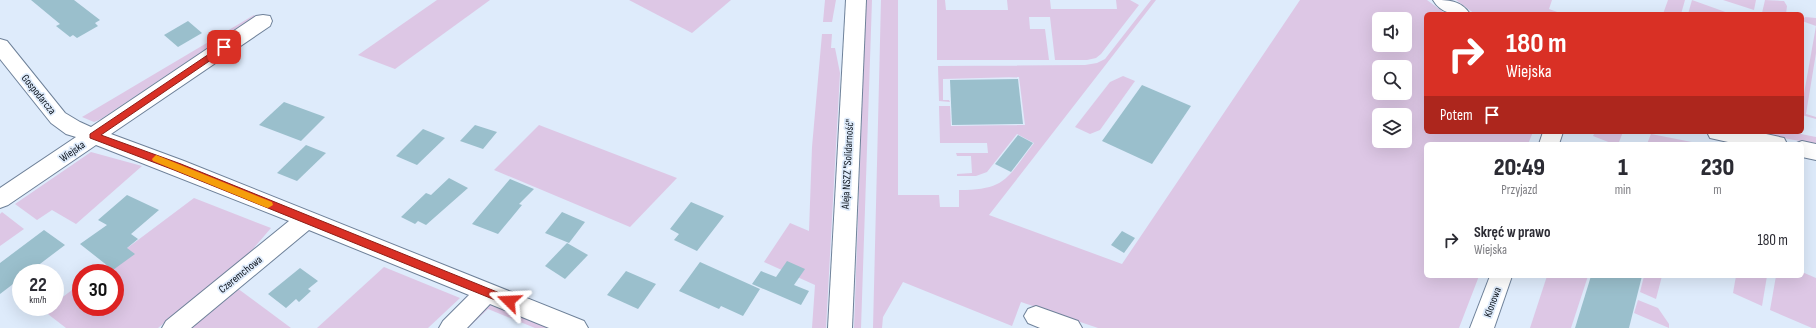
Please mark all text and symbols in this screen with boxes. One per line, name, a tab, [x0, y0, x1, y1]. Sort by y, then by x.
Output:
map controls	[1372, 12, 1412, 148]
button: sound	[1372, 12, 1412, 52]
text: 180 m	[1506, 27, 1566, 60]
icon: right	[1440, 28, 1492, 80]
pin	[207, 30, 241, 64]
icon: arrive	[213, 36, 235, 58]
button: search	[1372, 60, 1412, 100]
text: Wiejska	[1506, 61, 1552, 82]
street label: Gospodarcza	[19, 72, 59, 117]
icon: arrive	[1481, 104, 1503, 126]
text: Potem	[1440, 106, 1473, 125]
button: layers	[1372, 108, 1412, 148]
street label: Aleja NSZZ "Solidarność"	[839, 119, 856, 210]
street label: Wiejska	[57, 138, 88, 165]
text: 20:49	[1494, 153, 1545, 182]
text: 1	[1618, 153, 1628, 182]
text: 230	[1701, 153, 1734, 182]
text: Przyjazd	[1501, 182, 1537, 198]
text: min	[1615, 182, 1631, 198]
text: m	[1713, 182, 1722, 198]
text: Skręć w prawo	[1474, 223, 1551, 242]
icon: right	[1440, 229, 1462, 251]
text: 180 m	[1757, 231, 1788, 250]
text: Wiejska	[1474, 242, 1507, 258]
street label: Czeremchowa	[216, 253, 265, 296]
speed limit sign: 30	[72, 264, 124, 316]
text: 22	[29, 273, 47, 297]
position arrow	[488, 280, 530, 322]
street label: Klonowa	[1481, 285, 1504, 319]
text: km/h	[29, 294, 47, 306]

